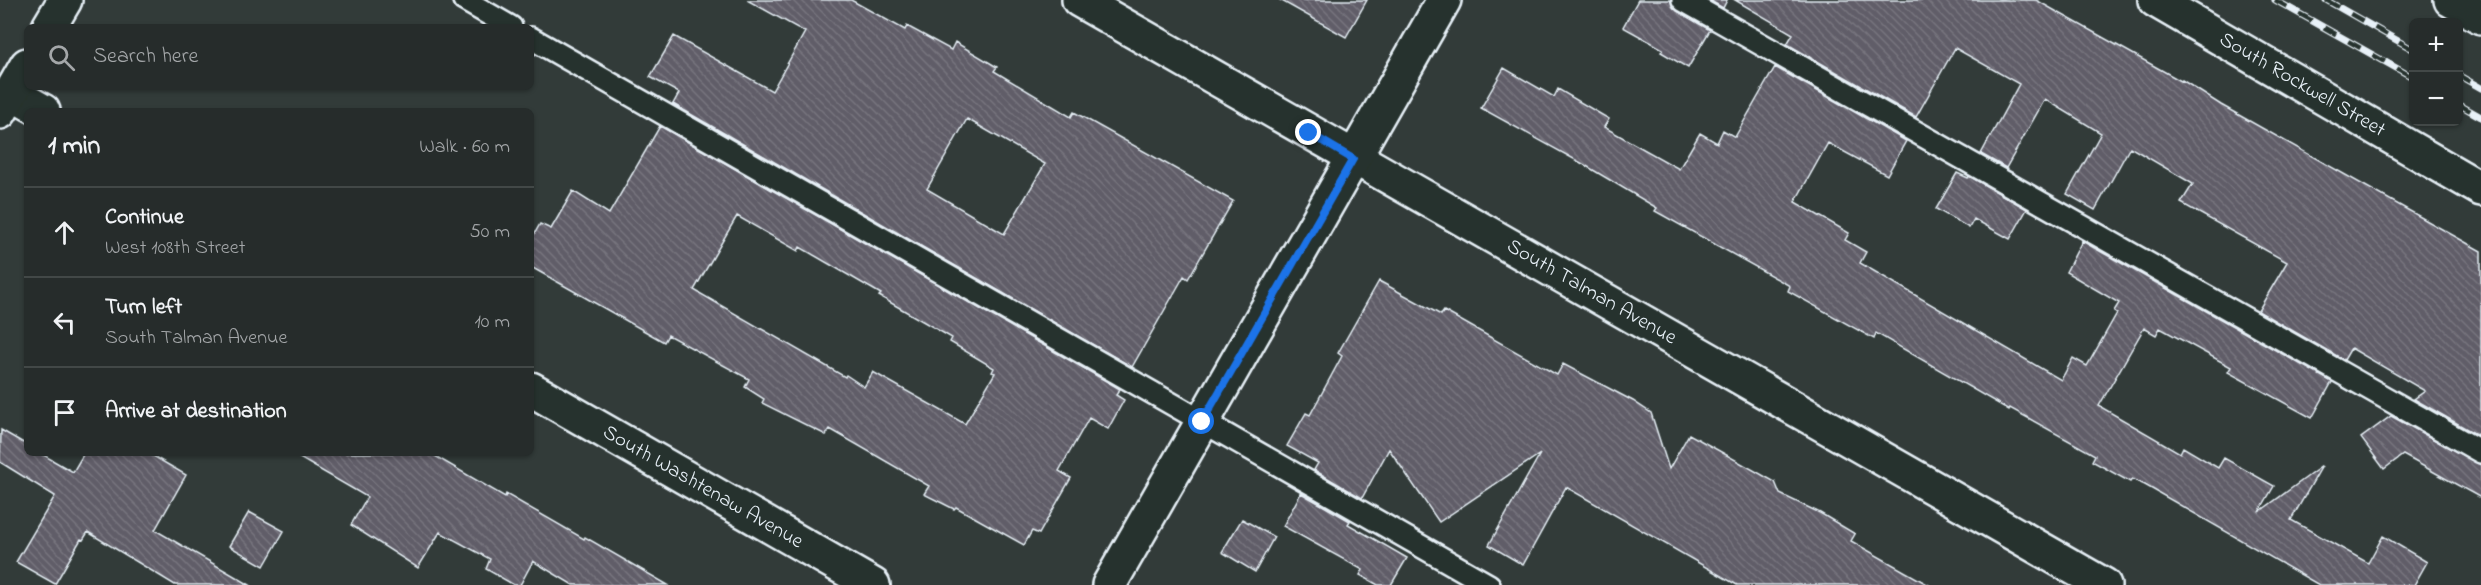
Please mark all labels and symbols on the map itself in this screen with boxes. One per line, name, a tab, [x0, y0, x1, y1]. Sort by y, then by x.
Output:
street label: South Rockwell Street	[2213, 25, 2391, 145]
route end	[1295, 119, 1321, 145]
street label: South Talman Avenue	[1501, 232, 1683, 353]
route start	[1188, 408, 1214, 434]
street label: South Washtenaw Avenue	[597, 418, 809, 557]

